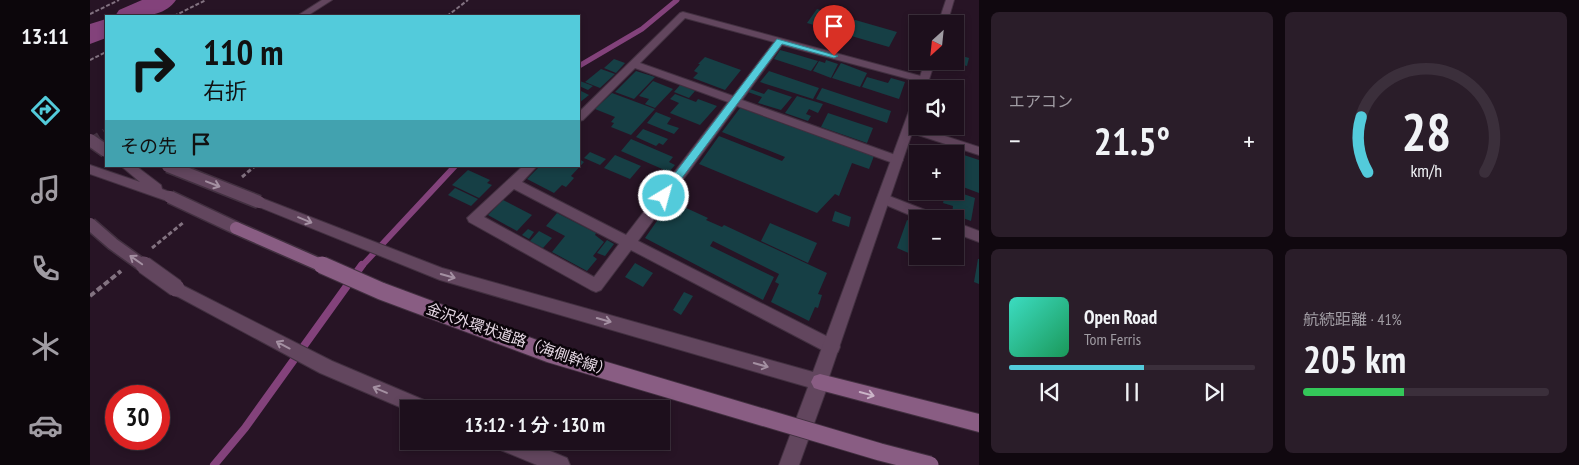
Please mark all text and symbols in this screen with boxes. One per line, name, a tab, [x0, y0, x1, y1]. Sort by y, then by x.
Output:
pin	[813, 5, 855, 56]
icon: arrive	[820, 12, 848, 40]
north arrow	[909, 15, 964, 70]
map controls	[909, 15, 964, 265]
text: 13:11	[21, 22, 69, 50]
text: 110 m	[203, 29, 284, 75]
icon: right	[120, 35, 185, 100]
text: 右折	[203, 77, 247, 105]
button: sound	[909, 80, 964, 135]
text: エアコン	[1009, 91, 1073, 111]
icon: directions	[28, 93, 63, 128]
text: 28	[1401, 98, 1451, 165]
text: 21.5°	[1094, 116, 1170, 165]
text: −	[1009, 122, 1021, 159]
text: +	[1243, 122, 1255, 159]
icon: arrive	[187, 130, 215, 158]
text: その先	[120, 134, 177, 158]
button: +	[909, 145, 964, 200]
text: km/h	[1410, 159, 1442, 182]
position arrow	[637, 169, 689, 221]
icon: music	[28, 172, 63, 207]
one-way arrow	[205, 180, 221, 189]
button: −	[909, 210, 964, 265]
one-way arrow	[297, 216, 312, 225]
icon: phone	[28, 251, 63, 286]
one-way arrow	[129, 255, 143, 265]
one-way arrow	[440, 272, 456, 281]
street label: 金沢外環状道路（海側幹線）	[424, 299, 614, 380]
text: Open Road	[1084, 305, 1157, 329]
text: 航続距離 · 41%	[1303, 309, 1402, 329]
one-way arrow	[596, 315, 612, 325]
icon: climate	[28, 329, 63, 364]
text: Tom Ferris	[1084, 329, 1141, 349]
text: 205 km	[1303, 334, 1406, 383]
one-way arrow	[276, 339, 291, 349]
one-way arrow	[752, 360, 768, 370]
icon: previous	[1036, 378, 1064, 406]
icon: pause	[1118, 378, 1146, 406]
icon: next	[1200, 378, 1228, 406]
speed limit sign: 30	[105, 385, 170, 450]
one-way arrow	[373, 385, 388, 394]
one-way arrow	[859, 390, 875, 399]
icon: car	[28, 408, 63, 443]
text: 13:12 · 1 分 · 130 m	[465, 413, 605, 437]

